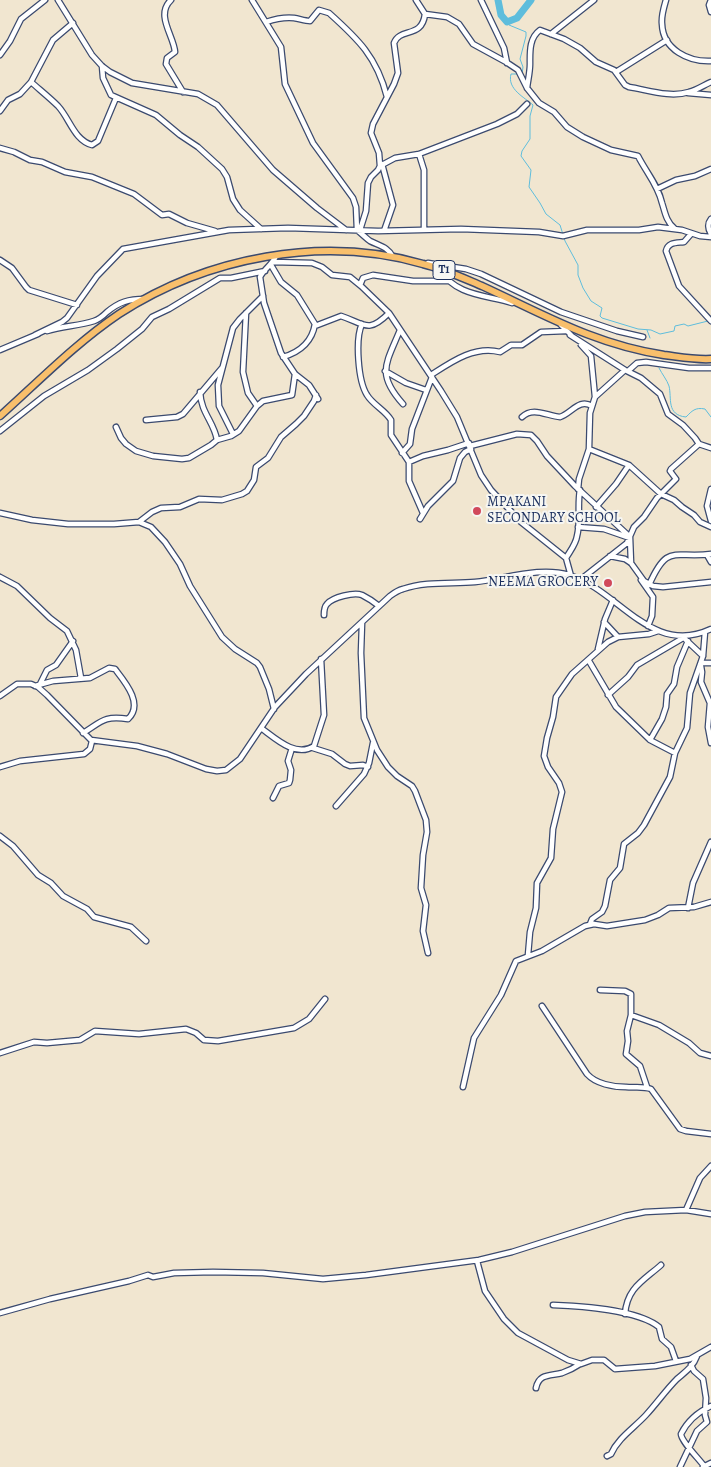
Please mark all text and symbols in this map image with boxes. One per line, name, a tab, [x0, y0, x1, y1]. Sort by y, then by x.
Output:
road number: T1	[433, 260, 455, 280]
place label: MPAKANI SECONDARY SCHOOL	[487, 495, 621, 528]
marker: MPAKANI SECONDARY SCHOOL	[471, 505, 483, 517]
place label: NEEMA GROCERY	[488, 575, 598, 591]
marker: NEEMA GROCERY	[602, 577, 614, 589]

